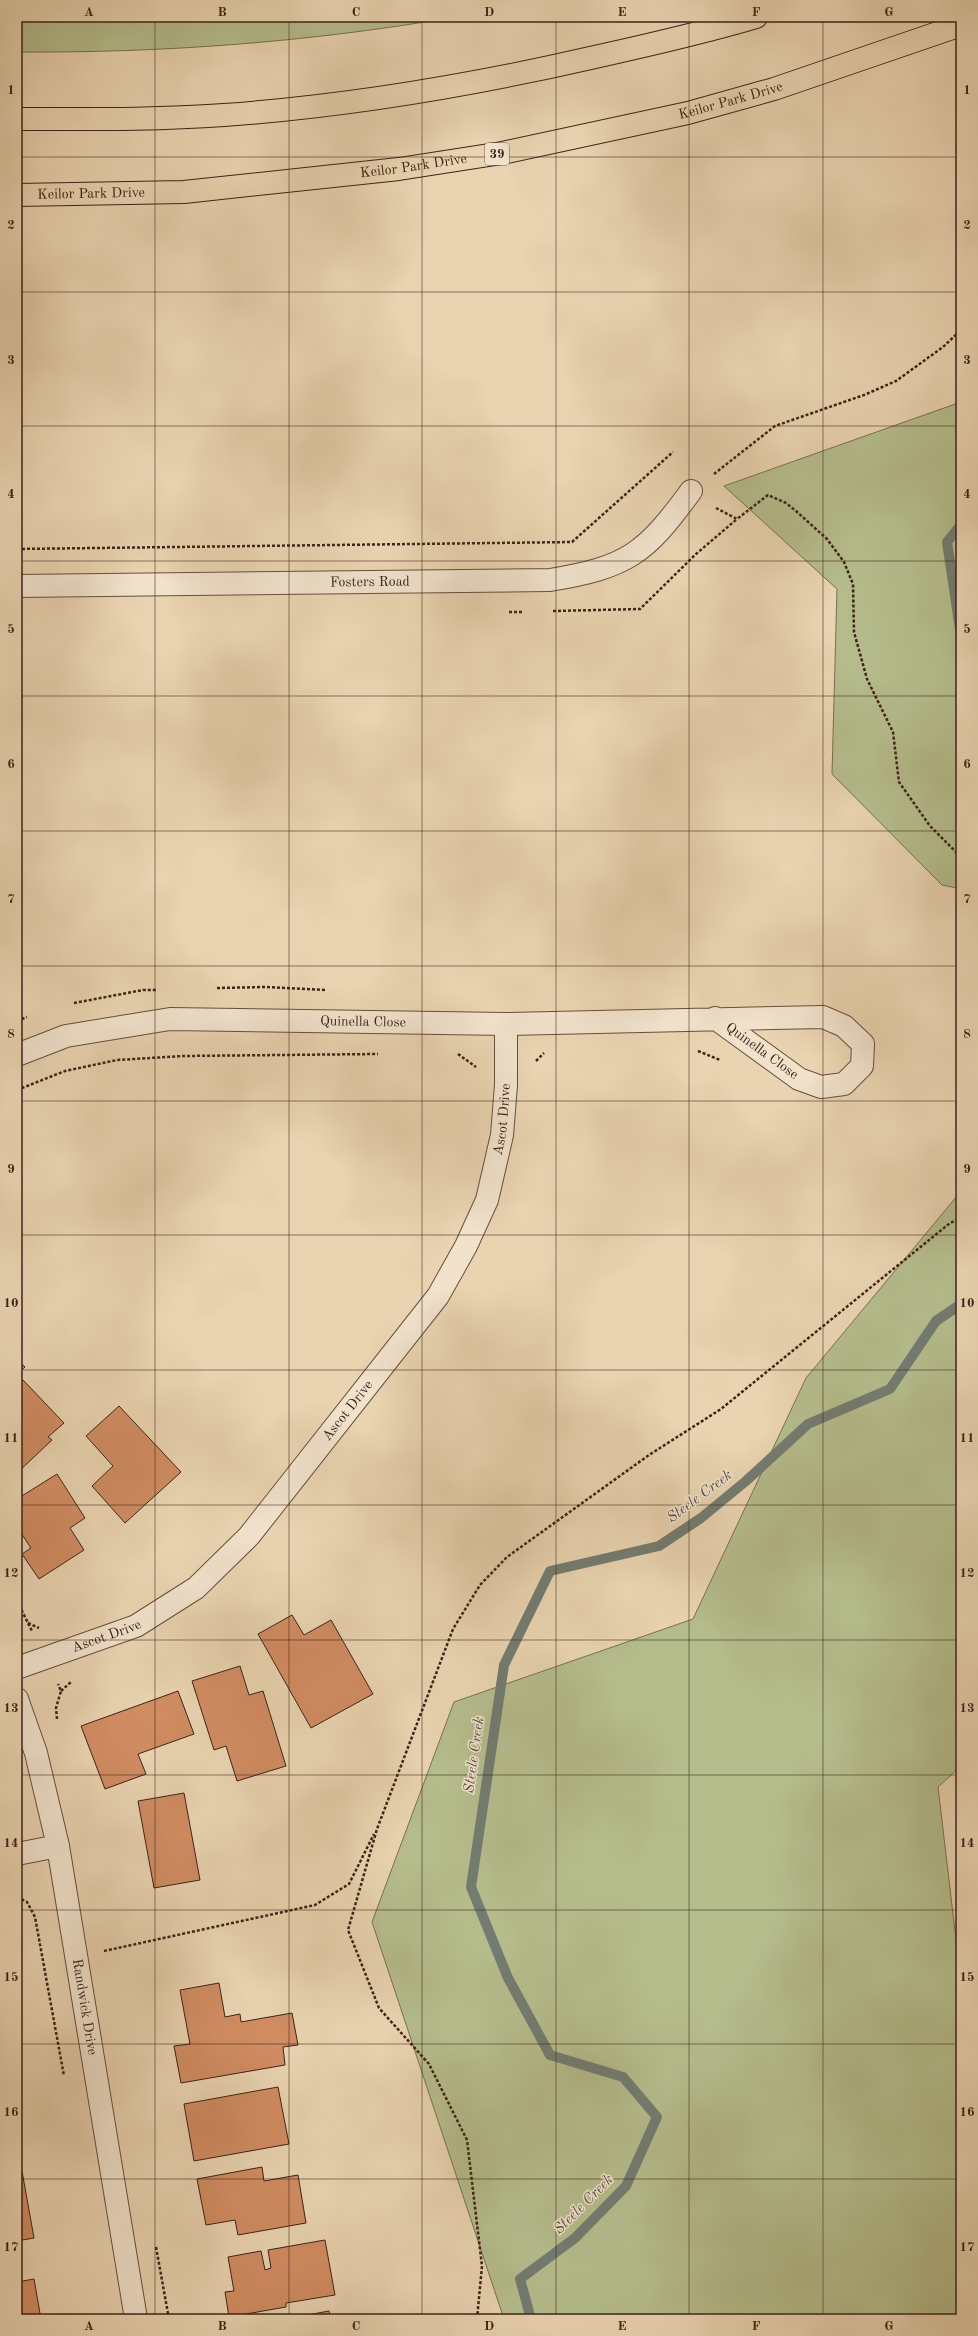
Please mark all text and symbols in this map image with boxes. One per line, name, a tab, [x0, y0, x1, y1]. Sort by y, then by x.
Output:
text: A	[84, 6, 94, 19]
text: B	[217, 6, 227, 19]
text: C	[352, 6, 360, 19]
text: D	[484, 6, 494, 19]
text: E	[618, 6, 627, 19]
text: F	[752, 6, 761, 19]
text: G	[884, 6, 894, 19]
street label: Keilor Park Drive	[677, 80, 785, 122]
text: 1	[7, 84, 15, 97]
text: 1	[963, 84, 971, 97]
road number: 39	[485, 143, 509, 165]
street label: Keilor Park Drive	[359, 152, 468, 180]
street label: Keilor Park Drive	[37, 186, 145, 202]
text: 2	[7, 219, 15, 232]
text: 2	[963, 219, 971, 232]
text: 3	[7, 354, 15, 367]
text: 3	[963, 354, 971, 367]
text: 4	[7, 488, 15, 501]
text: 4	[963, 488, 971, 501]
street label: Fosters Road	[330, 575, 410, 589]
text: 5	[7, 623, 15, 636]
text: 5	[963, 623, 971, 636]
text: 6	[7, 758, 15, 771]
text: 6	[963, 758, 971, 771]
text: 7	[7, 893, 15, 906]
text: 7	[963, 893, 971, 906]
street label: Quinella Close	[320, 1014, 406, 1030]
street label: Quinella Close	[723, 1020, 801, 1082]
text: 8	[7, 1028, 15, 1041]
text: 8	[963, 1028, 971, 1041]
street label: Ascot Drive	[491, 1083, 513, 1157]
text: 9	[7, 1163, 15, 1176]
text: 9	[963, 1163, 971, 1176]
text: 10	[3, 1297, 19, 1310]
text: 10	[959, 1297, 975, 1310]
street label: Ascot Drive	[320, 1378, 376, 1443]
text: 11	[3, 1432, 19, 1445]
text: 11	[959, 1432, 975, 1445]
water label: Steele Creek	[665, 1468, 735, 1526]
text: 12	[3, 1567, 19, 1580]
text: 12	[959, 1567, 975, 1580]
street label: Ascot Drive	[70, 1617, 144, 1655]
text: 13	[3, 1702, 19, 1715]
text: 13	[959, 1702, 975, 1715]
water label: Steele Creek	[462, 1716, 488, 1794]
text: 14	[3, 1837, 19, 1850]
text: 14	[959, 1837, 975, 1850]
street label: Randwick Drive	[70, 1958, 99, 2056]
text: 15	[3, 1971, 19, 1984]
text: 15	[959, 1971, 975, 1984]
text: 16	[3, 2106, 19, 2119]
text: 16	[959, 2106, 975, 2119]
water label: Steele Creek	[551, 2172, 617, 2238]
text: 17	[3, 2241, 19, 2254]
text: 17	[959, 2241, 975, 2254]
text: A	[84, 2320, 94, 2333]
text: B	[217, 2320, 227, 2333]
text: C	[352, 2320, 360, 2333]
text: D	[484, 2320, 494, 2333]
text: E	[618, 2320, 627, 2333]
text: F	[752, 2320, 761, 2333]
text: G	[884, 2320, 894, 2333]

